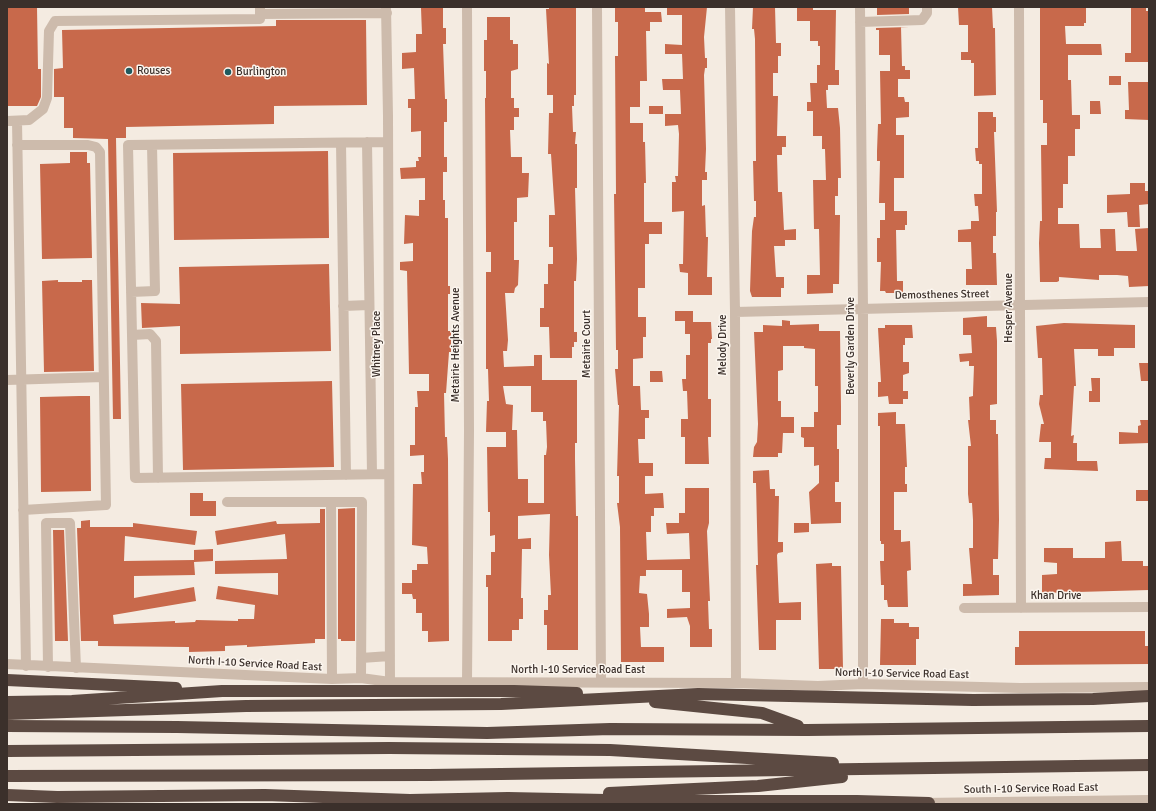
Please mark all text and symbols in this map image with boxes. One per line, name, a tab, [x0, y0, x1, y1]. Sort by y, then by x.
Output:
place label: Rouses	[137, 64, 170, 78]
place label: Burlington	[236, 65, 286, 79]
marker: Rouses	[124, 66, 134, 76]
marker: Burlington	[223, 67, 233, 77]
street label: Hesper Avenue	[1002, 273, 1016, 343]
street label: Metairie Heights Avenue	[449, 287, 463, 403]
street label: Demosthenes Street	[895, 288, 989, 302]
street label: Beverly Garden Drive	[844, 297, 858, 395]
street label: Metairie Court	[580, 310, 594, 378]
street label: Whitney Place	[370, 311, 384, 377]
street label: Melody Drive	[716, 314, 730, 376]
street label: Khan Drive	[1030, 589, 1082, 603]
street label: North I-10 Service Road East	[188, 654, 322, 674]
street label: North I-10 Service Road East	[511, 663, 645, 677]
street label: North I-10 Service Road East	[835, 666, 969, 682]
street label: South I-10 Service Road East	[964, 781, 1098, 797]

